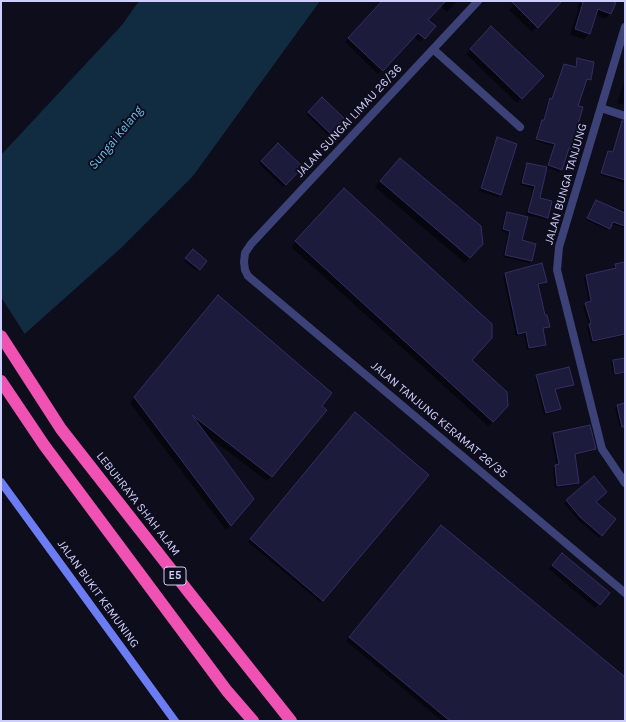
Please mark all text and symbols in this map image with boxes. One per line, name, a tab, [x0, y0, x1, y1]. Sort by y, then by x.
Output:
street label: JALAN SUNGAI LIMAU 26/36	[293, 62, 405, 180]
water label: Sungai Kelang	[86, 103, 146, 173]
street label: JALAN BUNGA TANJUNG	[542, 122, 590, 246]
street label: JALAN TANJUNG KERAMAT 26/35	[368, 359, 510, 481]
street label: LEBUHRAYA SHAH ALAM	[93, 449, 183, 559]
street label: JALAN BUKIT KEMUNING	[54, 537, 142, 651]
road number: E5	[164, 567, 186, 585]

